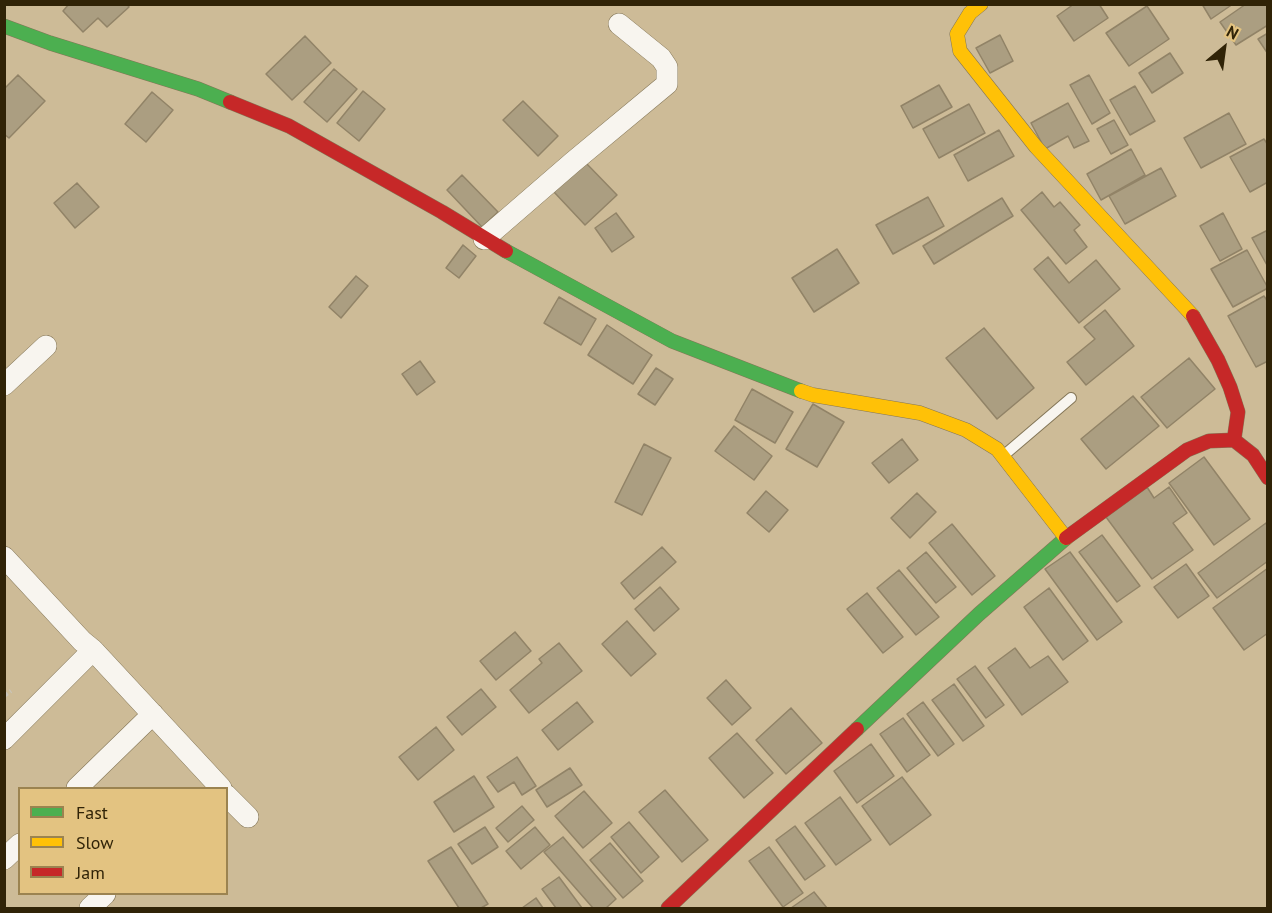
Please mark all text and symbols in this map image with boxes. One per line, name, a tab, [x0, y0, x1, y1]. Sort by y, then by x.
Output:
north arrow	[1194, 18, 1254, 78]
text: N	[1223, 21, 1242, 44]
legend	[18, 787, 228, 895]
text: Fast	[76, 801, 108, 824]
text: Slow	[76, 831, 114, 854]
text: Jam	[76, 861, 105, 884]

